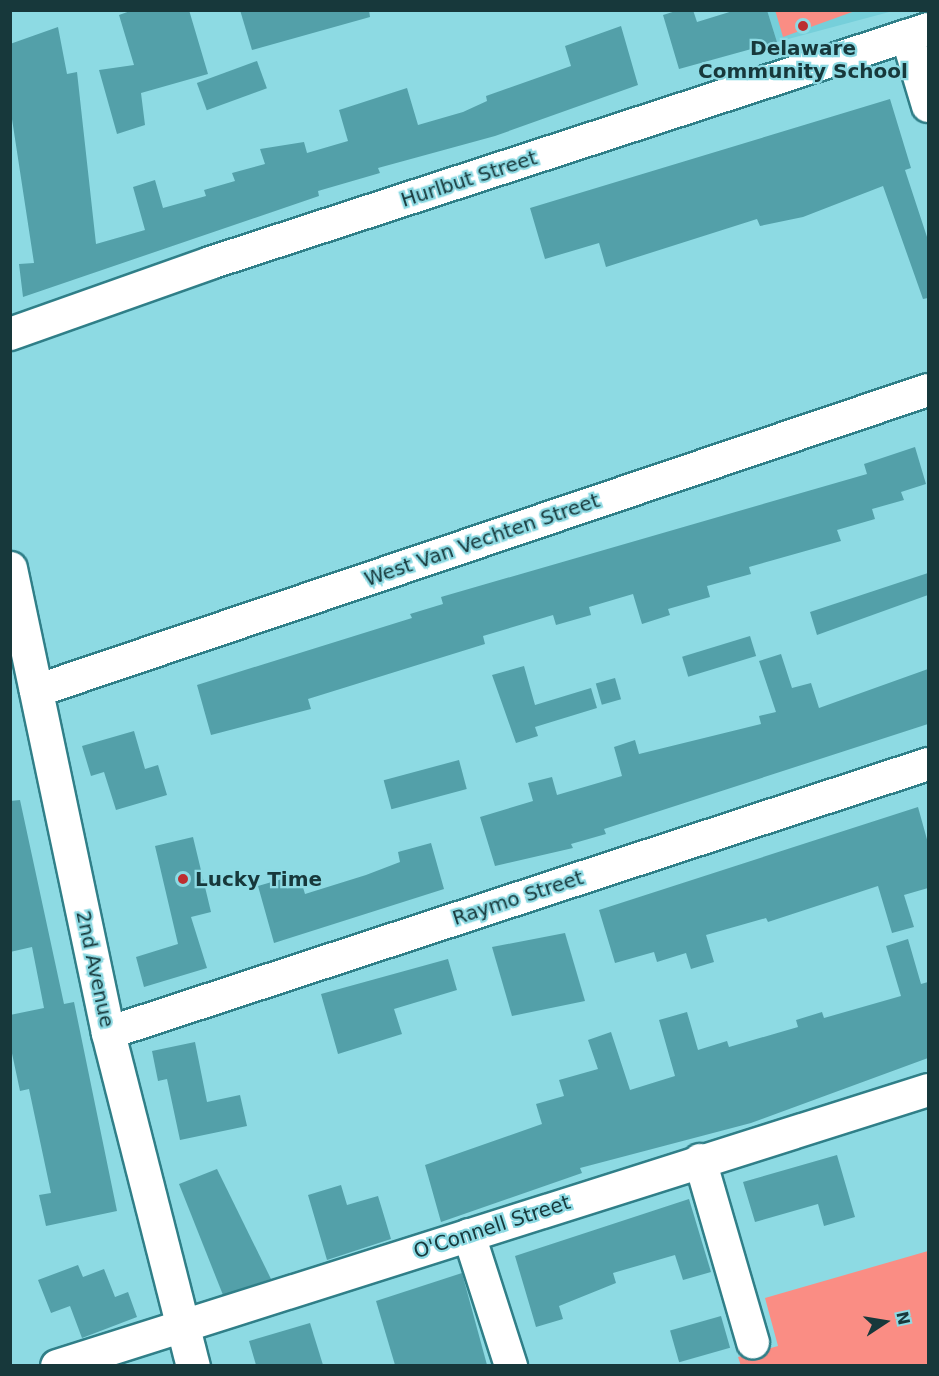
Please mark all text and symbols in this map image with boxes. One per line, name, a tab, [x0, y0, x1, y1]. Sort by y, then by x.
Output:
marker: Delaware Community School	[796, 19, 810, 33]
place label: Delaware Community School	[698, 36, 908, 83]
street label: Hurlbut Street	[398, 146, 540, 212]
street label: West Van Vechten Street	[361, 488, 603, 592]
street label: Raymo Street	[449, 866, 587, 930]
place label: Lucky Time	[195, 867, 322, 891]
marker: Lucky Time	[176, 872, 190, 886]
street label: 2nd Avenue	[71, 908, 119, 1030]
street label: O'Connell Street	[411, 1190, 573, 1264]
north arrow	[855, 1292, 915, 1352]
text: N	[892, 1310, 914, 1327]

